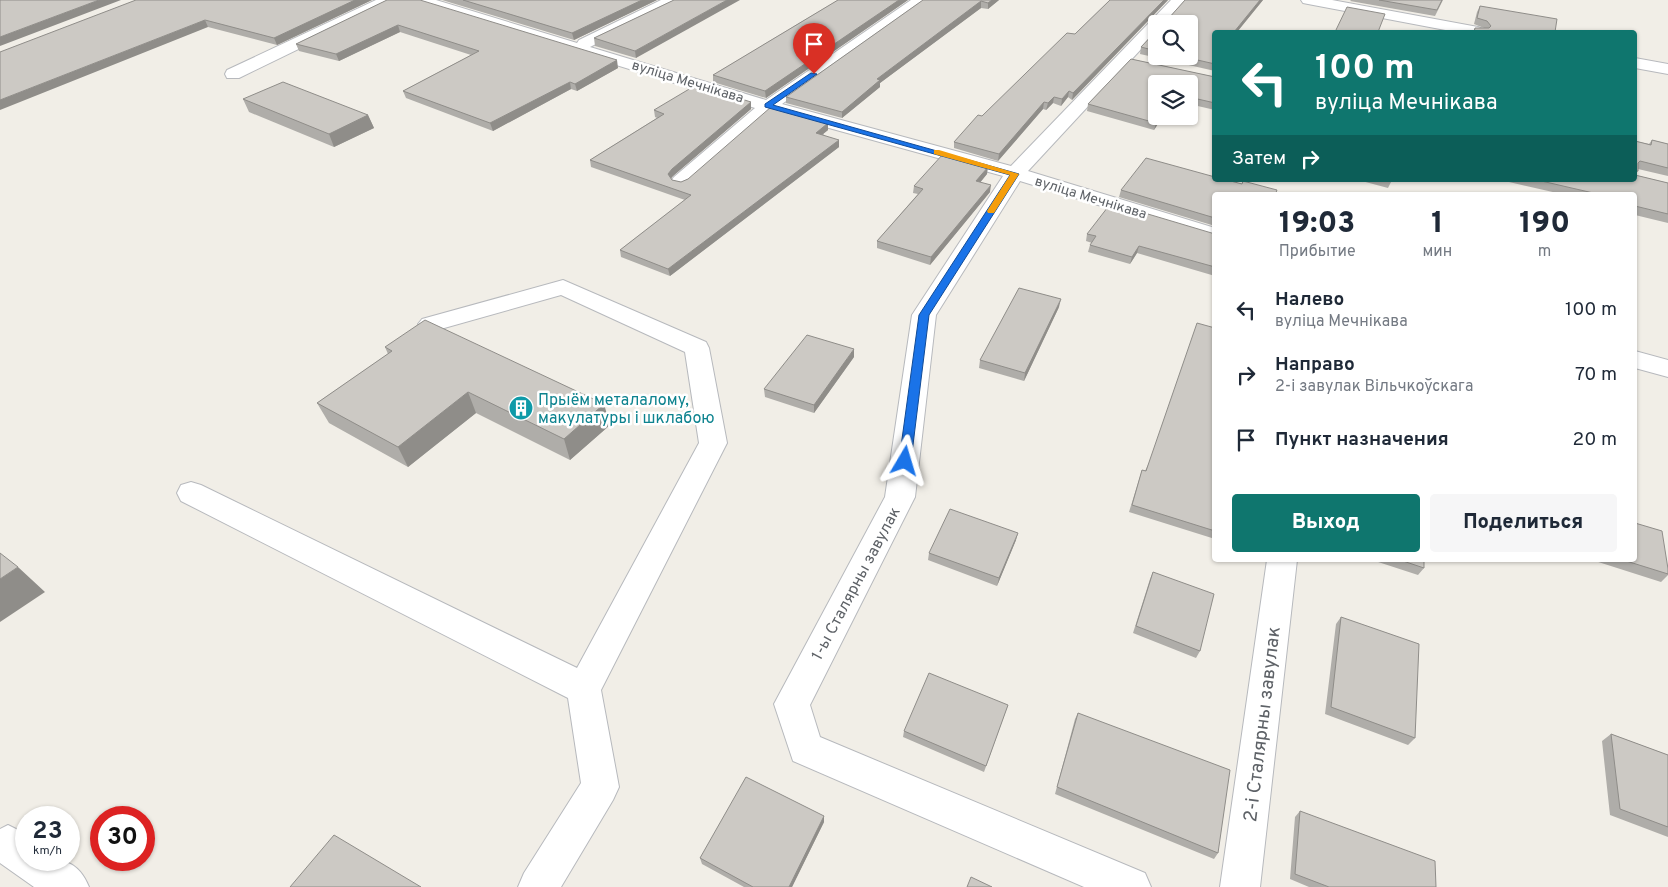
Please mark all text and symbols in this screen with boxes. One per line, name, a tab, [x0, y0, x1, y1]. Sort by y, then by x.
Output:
map controls	[1148, 15, 1198, 125]
button: search	[1148, 15, 1198, 65]
pin	[793, 23, 835, 74]
icon: arrive	[800, 30, 828, 58]
text: 100 m	[1315, 47, 1415, 91]
icon: left	[1232, 50, 1297, 115]
street label: вуліца Мечнікава	[630, 57, 746, 108]
button: layers	[1148, 75, 1198, 125]
text: вуліца Мечнікава	[1315, 90, 1498, 117]
icon: right	[1296, 145, 1324, 173]
text: Затем	[1232, 147, 1286, 171]
street label: вуліца Мечнікава	[1033, 173, 1149, 224]
text: 19:03	[1279, 206, 1355, 243]
text: 1	[1431, 206, 1444, 243]
text: 190	[1519, 206, 1570, 243]
text: Прибытие	[1279, 242, 1356, 262]
text: мин	[1422, 242, 1452, 262]
text: m	[1538, 242, 1551, 262]
text: Налево	[1275, 288, 1344, 312]
icon: left	[1232, 296, 1260, 324]
text: 100 m	[1565, 298, 1617, 322]
text: вуліца Мечнікава	[1275, 312, 1408, 332]
text: Направо	[1275, 353, 1355, 377]
icon: right	[1232, 361, 1260, 389]
text: 70 m	[1575, 363, 1617, 387]
text: 2-і завулак Вільчкоўскага	[1275, 377, 1473, 397]
place label: Прыём металалому, макулатуры і шклабою	[538, 391, 715, 429]
building icon: Прыём металалому, макулатуры і шклабою	[508, 395, 534, 421]
icon: arrive	[1232, 426, 1260, 454]
text: Пункт назначения	[1275, 428, 1449, 452]
text: 20 m	[1573, 428, 1617, 452]
position arrow	[878, 434, 930, 486]
button: Выход	[1232, 494, 1420, 552]
button: Поделиться	[1430, 494, 1617, 552]
street label: 1-ы Сталярны завулак	[808, 504, 906, 664]
street label: 2-і Сталярны завулак	[1239, 625, 1287, 823]
speed limit sign: 30	[90, 806, 155, 871]
text: 23	[32, 816, 63, 848]
text: km/h	[33, 843, 62, 859]

